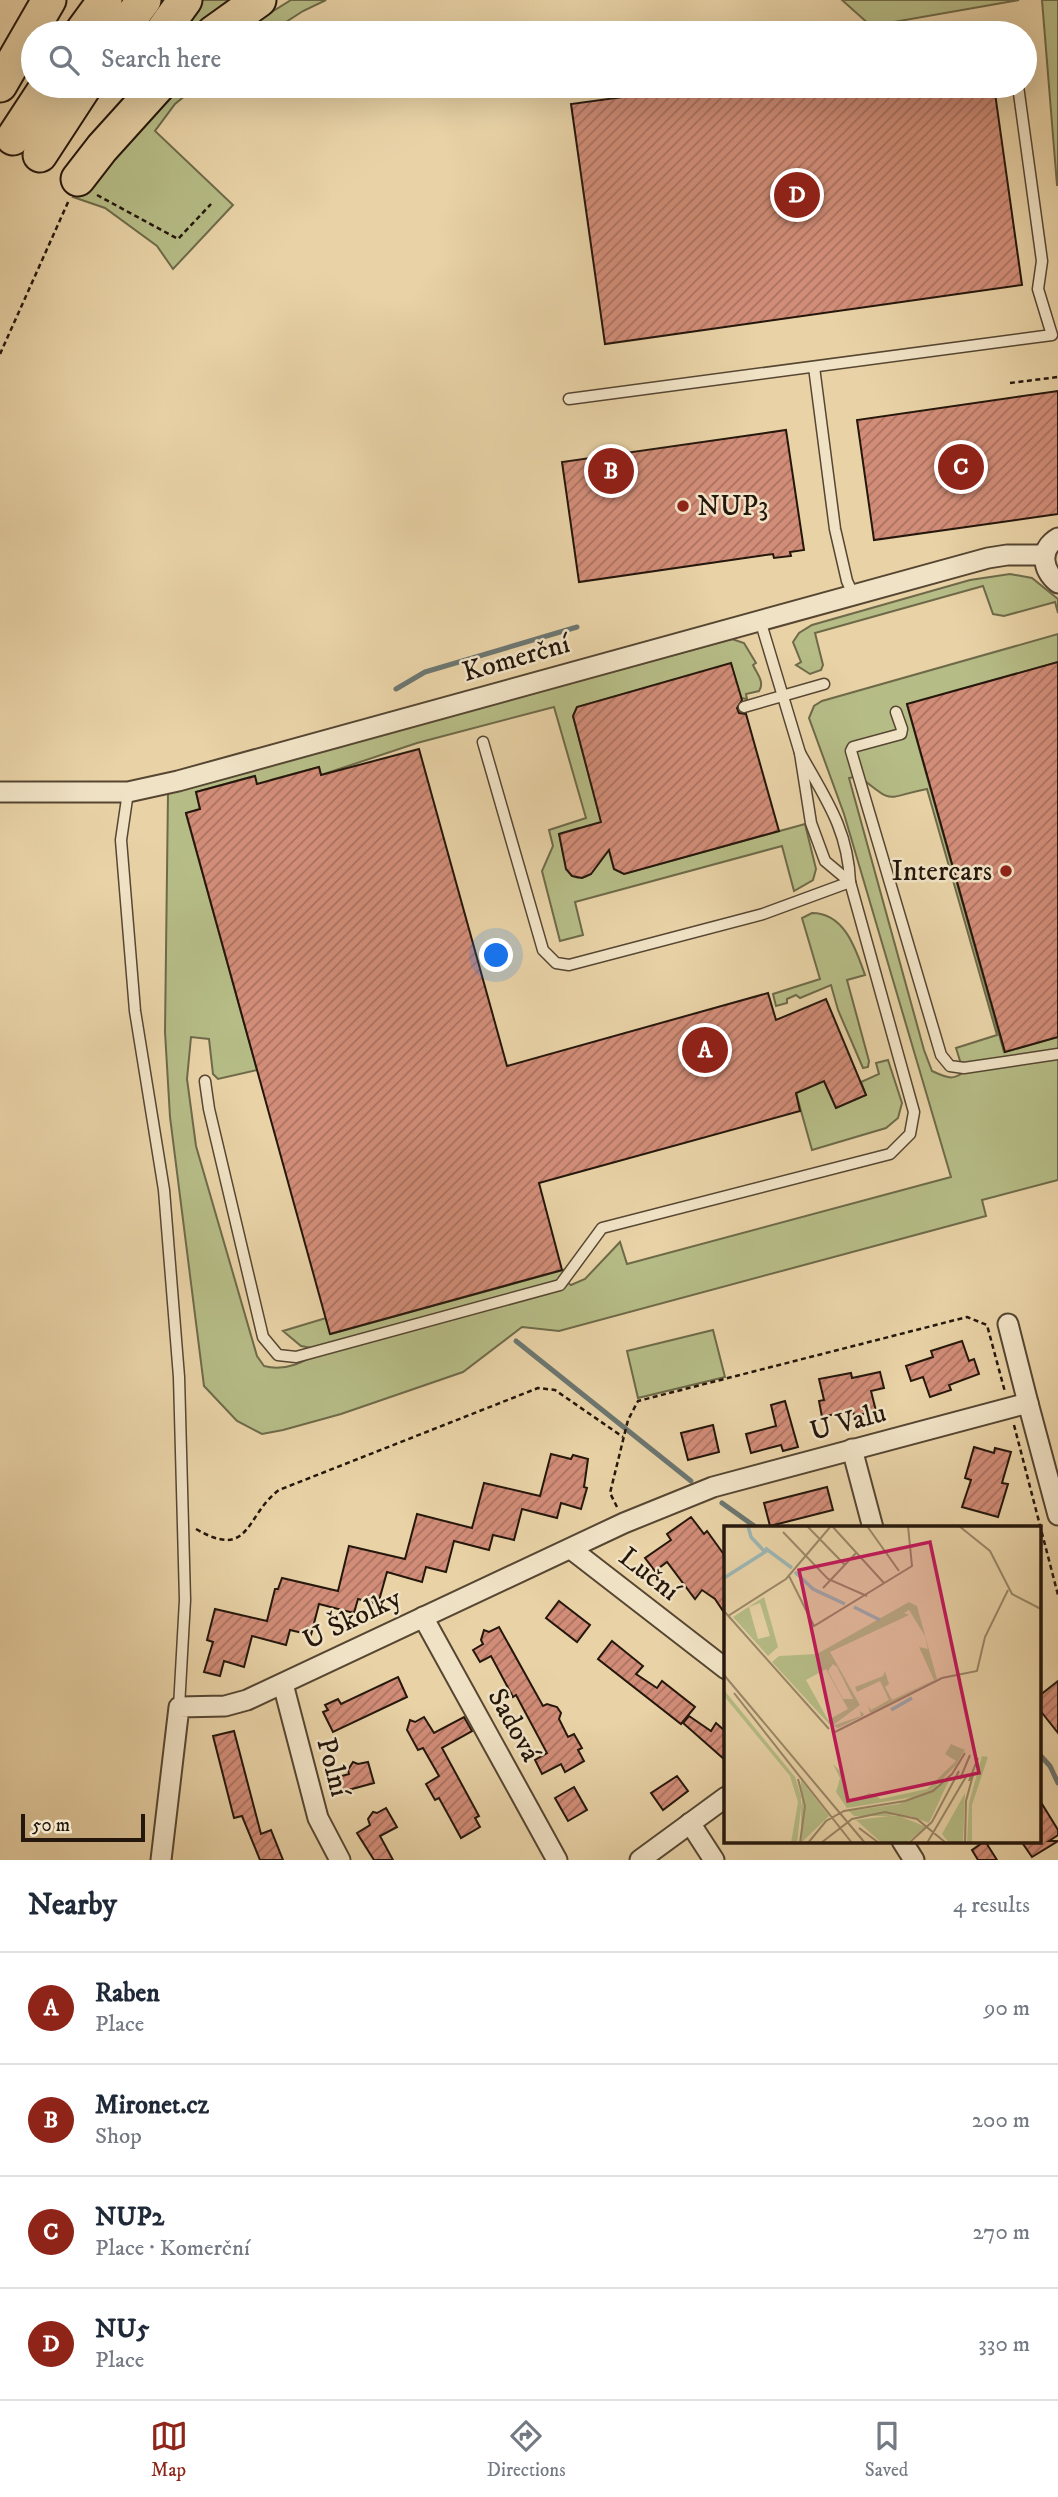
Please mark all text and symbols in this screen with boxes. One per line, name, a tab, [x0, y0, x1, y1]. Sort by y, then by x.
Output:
search box	[21, 21, 1037, 98]
icon: search	[45, 41, 83, 79]
text: Search here	[101, 43, 221, 76]
pin: D	[774, 169, 820, 221]
pin: C	[938, 441, 984, 493]
pin: B	[588, 445, 634, 497]
place label: NUP3	[697, 489, 768, 524]
marker: NUP3	[675, 498, 691, 514]
street label: Komerční	[458, 626, 575, 690]
place label: Intercars	[891, 854, 992, 889]
marker: Intercars	[998, 863, 1014, 879]
your location	[479, 938, 513, 972]
pin: A	[682, 1024, 728, 1076]
street label: U Valu	[806, 1395, 890, 1449]
inset map	[724, 1526, 1040, 1842]
street label: Luční	[612, 1539, 688, 1610]
street label: U Školky	[297, 1579, 408, 1658]
street label: Sadová	[480, 1682, 548, 1768]
street label: Polní	[308, 1734, 358, 1802]
scale bar	[21, 1811, 145, 1843]
text: 50 m	[32, 1814, 70, 1837]
text: Nearby	[28, 1887, 117, 1924]
text: 4 results	[953, 1891, 1030, 1920]
text: Raben	[95, 1977, 160, 2010]
text: A	[44, 1994, 58, 2023]
text: 90 m	[984, 1994, 1030, 2023]
text: Place	[95, 2010, 144, 2039]
text: Mironet.cz	[95, 2089, 209, 2122]
text: B	[44, 2106, 58, 2135]
text: 200 m	[972, 2106, 1030, 2135]
text: Shop	[95, 2122, 142, 2151]
text: NUP2	[95, 2201, 164, 2234]
text: C	[43, 2218, 59, 2247]
text: 270 m	[973, 2218, 1030, 2247]
text: Place · Komerční	[95, 2234, 250, 2263]
text: NU5	[95, 2313, 149, 2346]
text: D	[42, 2330, 60, 2359]
text: 330 m	[978, 2330, 1030, 2359]
text: Place	[95, 2346, 144, 2375]
tab: Map	[150, 2417, 188, 2482]
tab: Directions	[487, 2417, 566, 2482]
tab: Saved	[865, 2417, 908, 2482]

